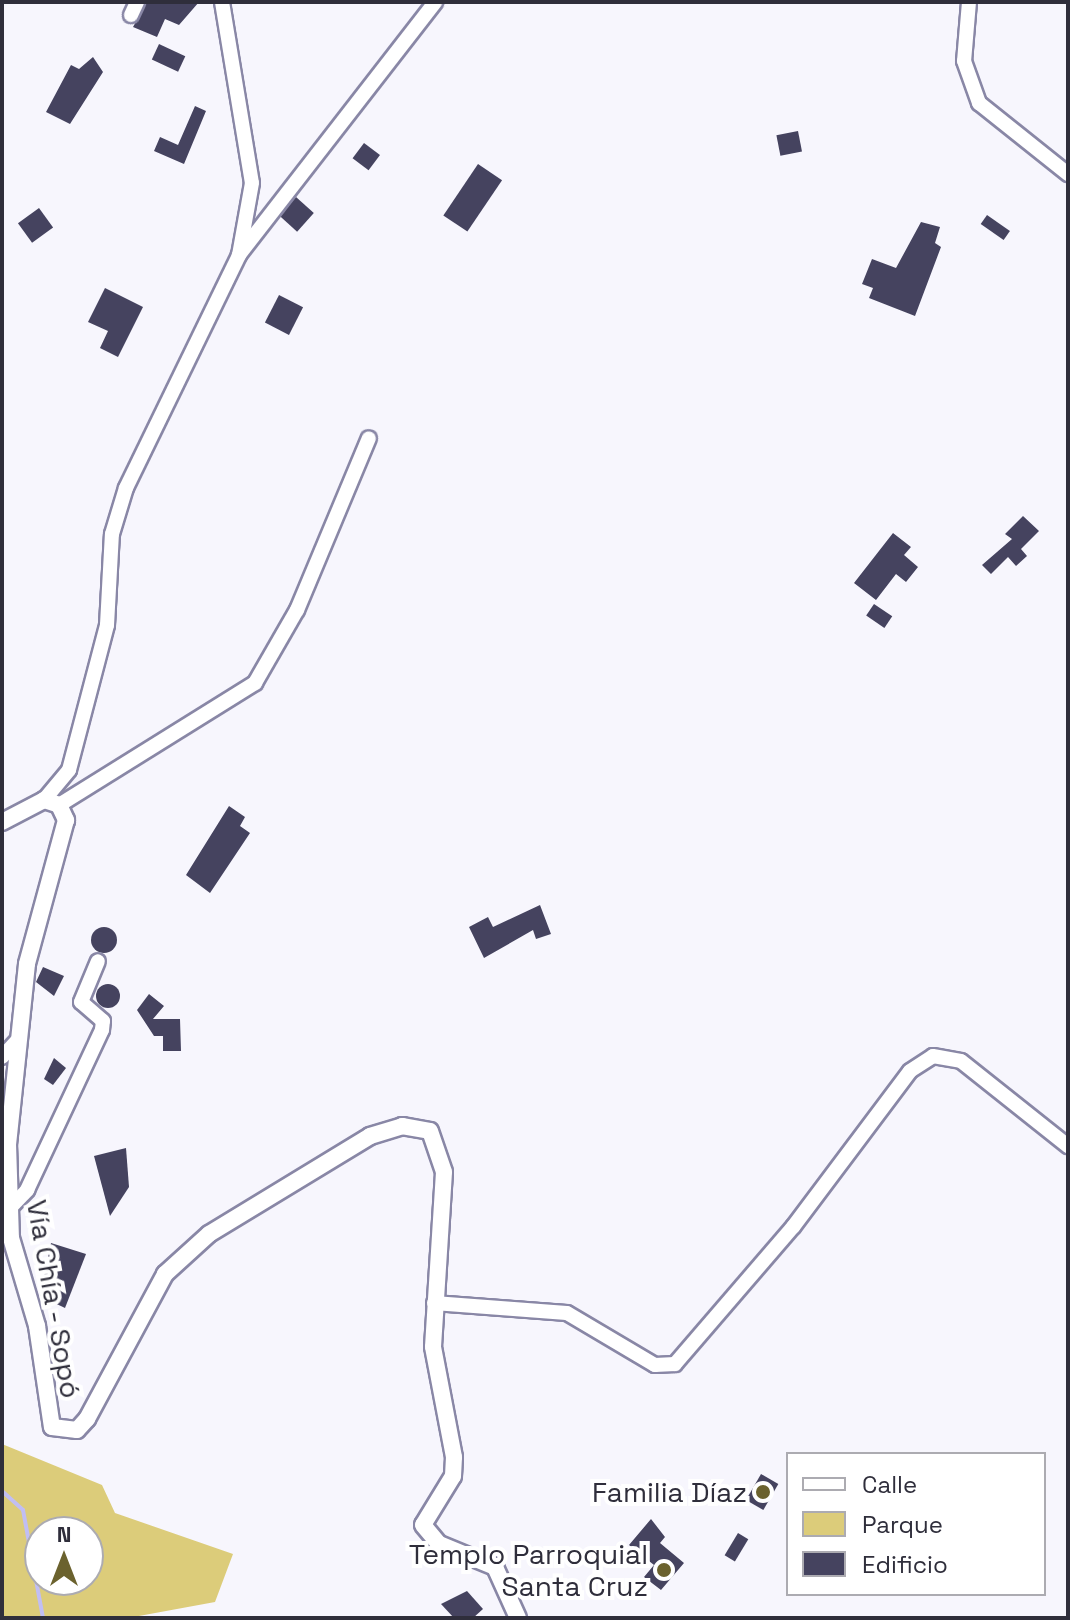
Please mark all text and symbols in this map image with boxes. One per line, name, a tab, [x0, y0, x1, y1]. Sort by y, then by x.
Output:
street label: Vía Chía - Sopó	[20, 1196, 88, 1402]
legend	[786, 1452, 1046, 1596]
text: Calle	[862, 1469, 917, 1500]
place label: Familia Díaz	[592, 1475, 747, 1509]
marker: Familia Díaz	[754, 1483, 772, 1501]
text: Parque	[862, 1509, 943, 1540]
north arrow	[24, 1516, 104, 1596]
text: N	[57, 1520, 71, 1548]
place label: Templo Parroquial Santa Cruz	[409, 1537, 648, 1603]
text: Edificio	[862, 1549, 948, 1580]
marker: Templo Parroquial Santa Cruz	[655, 1561, 673, 1579]

